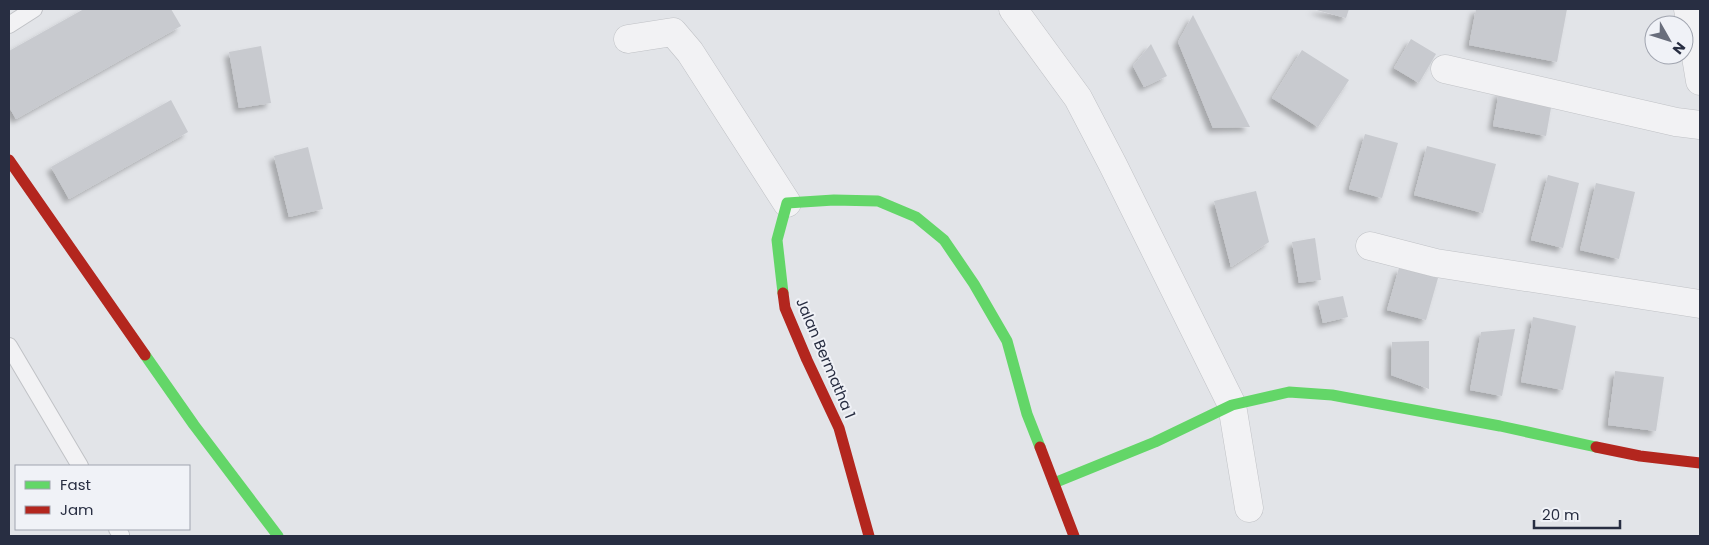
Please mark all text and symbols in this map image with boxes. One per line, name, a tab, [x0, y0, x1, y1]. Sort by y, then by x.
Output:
north arrow	[1644, 15, 1694, 65]
text: N	[1668, 38, 1690, 59]
street label: Jalan Bermatha 1	[791, 294, 861, 422]
legend	[15, 465, 190, 530]
text: Fast	[60, 474, 91, 495]
scale bar	[1534, 498, 1620, 530]
text: Jam	[60, 499, 94, 520]
text: 20 m	[1542, 504, 1580, 525]

